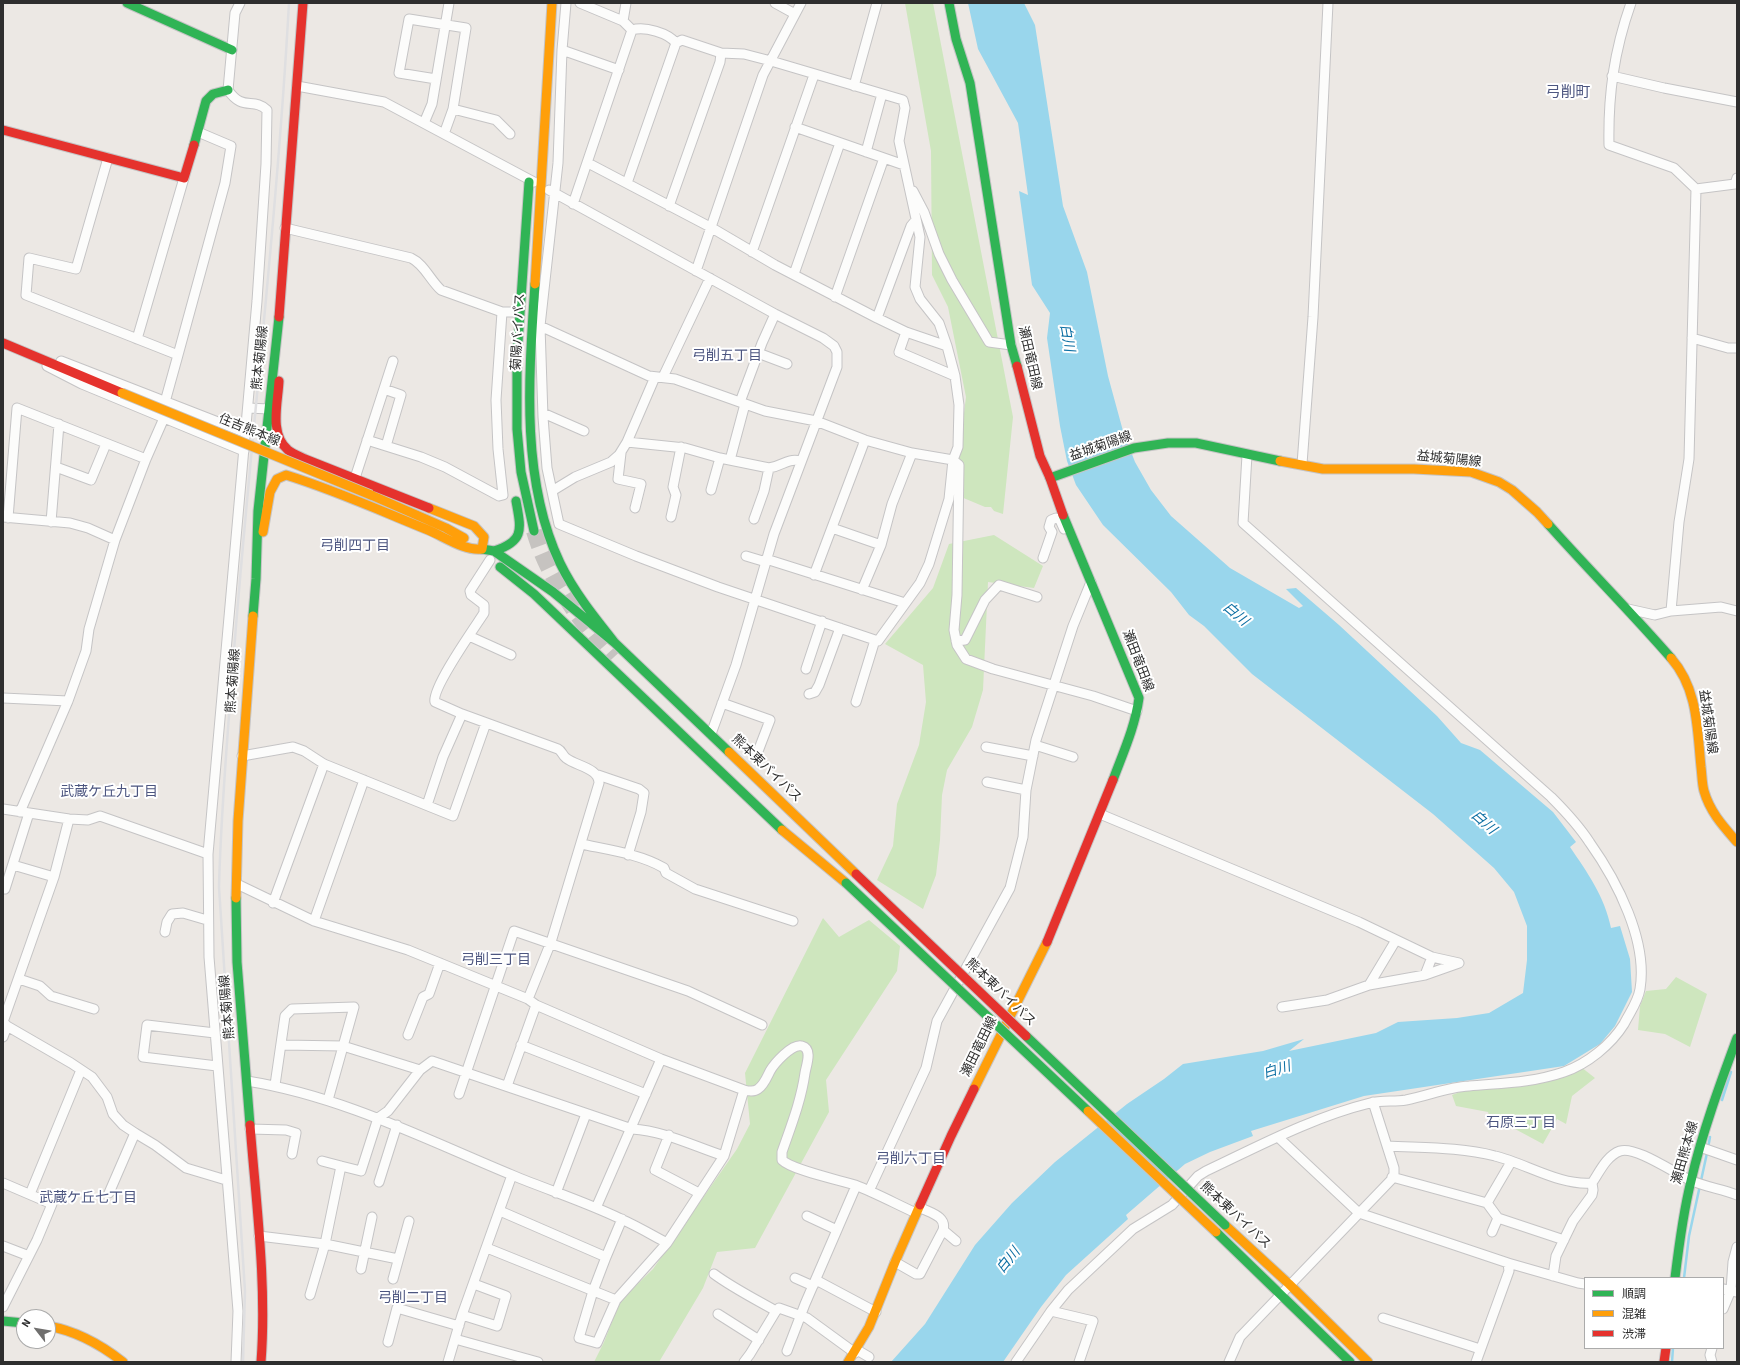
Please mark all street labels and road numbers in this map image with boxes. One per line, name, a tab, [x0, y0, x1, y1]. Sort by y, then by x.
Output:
street label: 菊陽バイパス	[509, 293, 529, 371]
street label: 熊本菊陽線	[250, 325, 272, 391]
street label: 瀬田竜田線	[1014, 325, 1044, 391]
street label: 住吉熊本線	[216, 412, 282, 450]
street label: 益城菊陽線	[1068, 429, 1134, 465]
street label: 益城菊陽線	[1416, 449, 1482, 471]
street label: 瀬田竜田線	[1118, 628, 1156, 694]
street label: 熊本菊陽線	[224, 648, 244, 714]
street label: 益城菊陽線	[1695, 689, 1719, 755]
street label: 熊本東バイパス	[728, 732, 804, 806]
street label: 熊本東バイパス	[962, 956, 1038, 1030]
street label: 熊本菊陽線	[217, 974, 239, 1040]
street label: 瀬田竜田線	[959, 1014, 1001, 1080]
street label: 瀬田熊本線	[1670, 1120, 1702, 1186]
street label: 熊本東バイパス	[1196, 1179, 1274, 1253]

